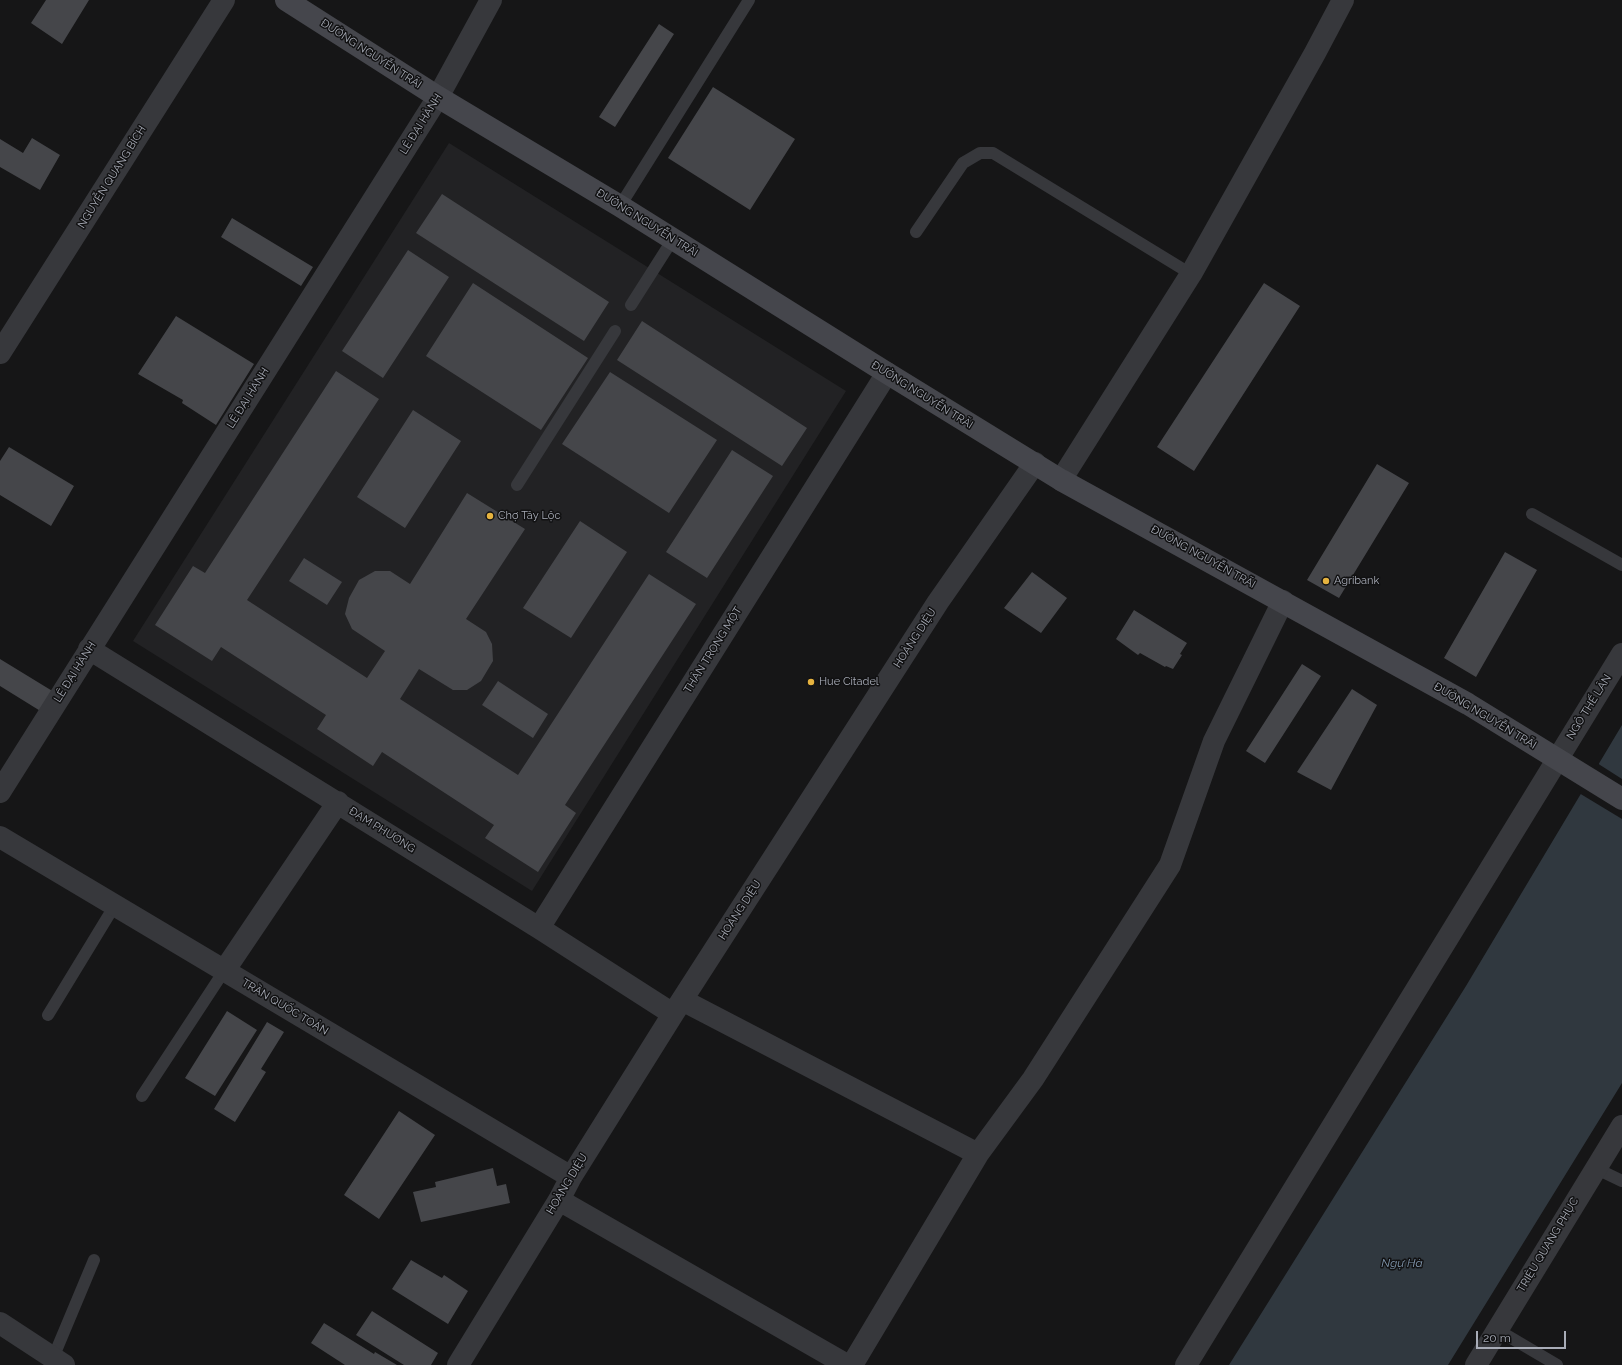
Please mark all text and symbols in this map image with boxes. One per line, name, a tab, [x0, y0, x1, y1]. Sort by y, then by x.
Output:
street label: ĐƯỜNG NGUYỄN TRÃI	[318, 16, 424, 92]
street label: LÊ ĐẠI HÀNH	[397, 91, 445, 157]
street label: NGUYỄN QUANG BÍCH	[75, 123, 149, 231]
street label: ĐƯỜNG NGUYỄN TRÃI	[594, 186, 700, 260]
street label: ĐƯỜNG NGUYỄN TRÃI	[869, 358, 975, 432]
street label: LÊ ĐẠI HÀNH	[224, 365, 272, 431]
place label: Chợ Tây Lộc	[498, 509, 560, 523]
marker: Chợ Tây Lộc	[485, 511, 495, 521]
street label: ĐƯỜNG NGUYỄN TRÃI	[1148, 523, 1258, 591]
place label: Agribank	[1334, 574, 1379, 588]
marker: Agribank	[1321, 576, 1331, 586]
street label: THÂN TRỌNG MỘT	[681, 604, 745, 696]
street label: HOÀNG DIỆU	[891, 606, 939, 670]
street label: LÊ ĐẠI HÀNH	[51, 639, 99, 705]
street label: NGÔ THẾ LÂN	[1564, 672, 1614, 742]
place label: Hue Citadel	[819, 675, 879, 689]
marker: Hue Citadel	[806, 677, 816, 687]
street label: ĐƯỜNG NGUYỄN TRÃI	[1431, 680, 1539, 752]
street label: ĐẠM PHƯƠNG	[346, 804, 418, 856]
street label: HOÀNG DIỆU	[716, 878, 764, 942]
street label: TRẦN QUỐC TOẢN	[239, 976, 331, 1038]
street label: HOÀNG DIỆU	[544, 1151, 590, 1217]
street label: TRIỆU QUANG PHỤC	[1515, 1195, 1581, 1295]
water label: Ngự Hà	[1381, 1256, 1423, 1270]
scale bar	[1478, 1323, 1568, 1349]
text: 20 m	[1483, 1331, 1511, 1345]

